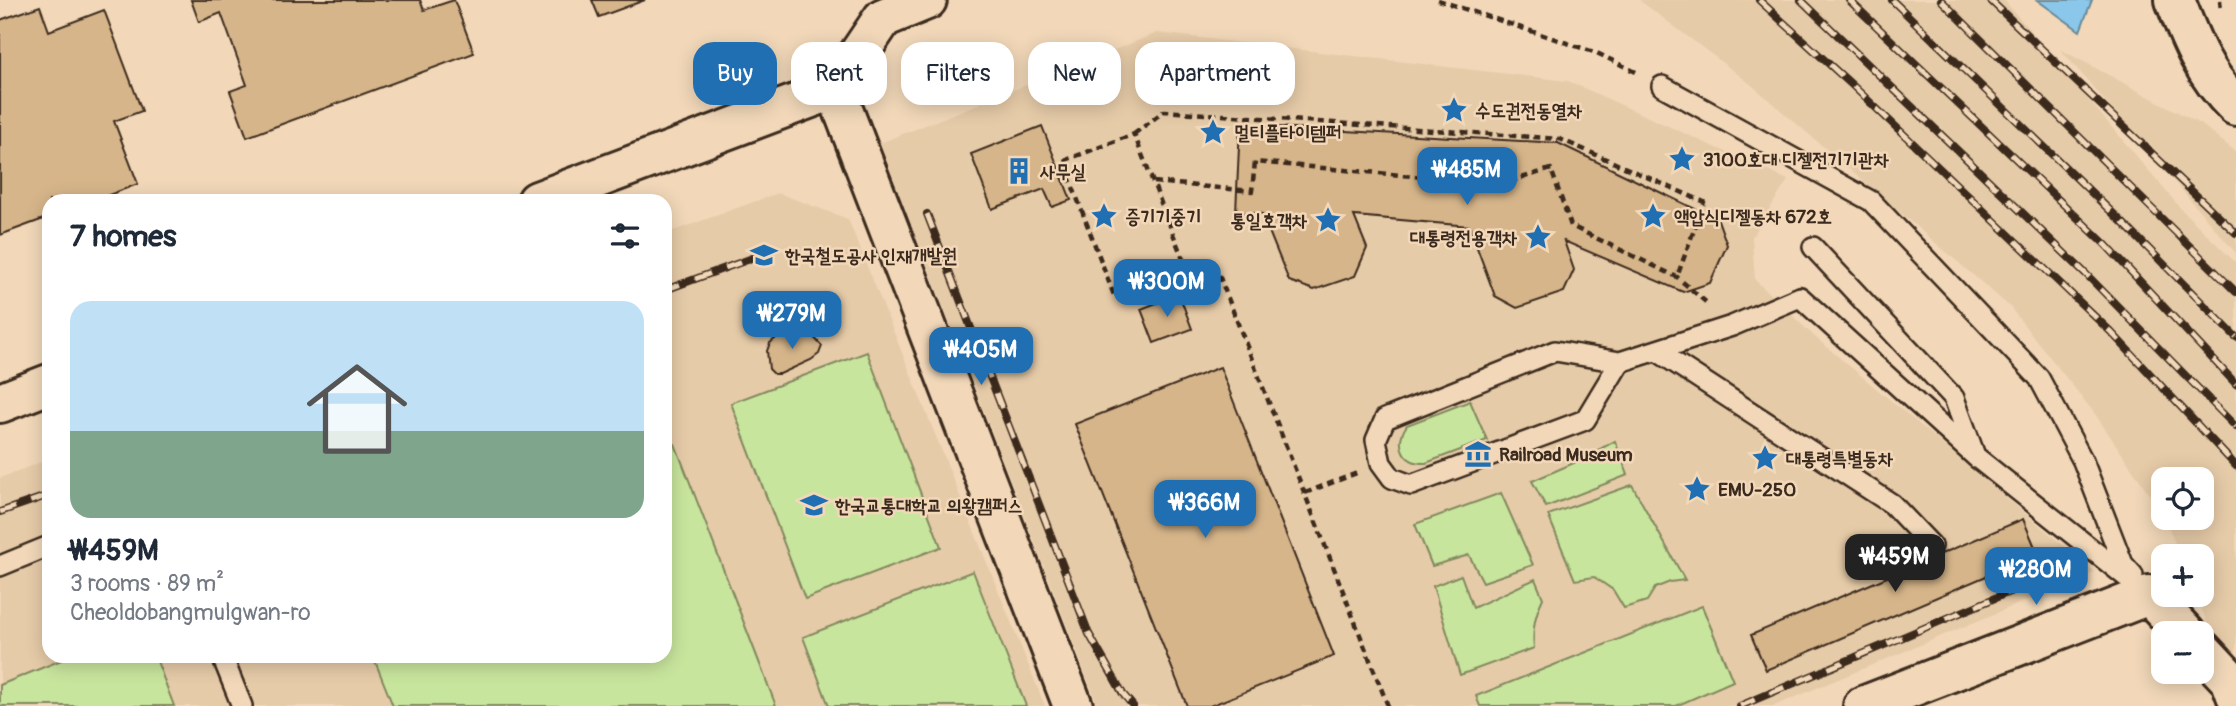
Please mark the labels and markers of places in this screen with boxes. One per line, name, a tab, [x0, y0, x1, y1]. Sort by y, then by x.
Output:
place icon: 수도권전동열차	[1439, 95, 1469, 125]
place label: 수도권전동열차	[1475, 99, 1583, 123]
place icon: 멀티플타이템퍼	[1198, 117, 1228, 147]
place label: 멀티플타이템퍼	[1234, 121, 1341, 145]
place icon: 3100호대 디젤전기기관차	[1667, 144, 1697, 174]
pin: ₩485M	[1418, 148, 1516, 207]
place label: 3100호대 디젤전기기관차	[1703, 148, 1889, 172]
building icon: 사무실	[1004, 156, 1034, 186]
place label: 사무실	[1039, 160, 1087, 184]
place icon: 증기기중기	[1089, 201, 1119, 231]
place icon: 액압식디젤동차 672호	[1638, 201, 1668, 231]
place label: 증기기중기	[1125, 205, 1201, 229]
place icon: 통일호객차	[1313, 205, 1343, 235]
place label: 액압식디젤동차 672호	[1674, 205, 1832, 229]
place label: 통일호객차	[1231, 209, 1308, 233]
place icon: 대통령전용객차	[1523, 222, 1553, 252]
place label: 대통령전용객차	[1410, 226, 1518, 250]
school or university icon: 한국철도공사 인재개발원	[749, 240, 779, 270]
place label: 한국철도공사 인재개발원	[784, 244, 957, 268]
pin: ₩300M	[1118, 260, 1216, 319]
pin: ₩279M	[743, 292, 841, 351]
pin: ₩405M	[932, 328, 1030, 387]
museum icon: Railroad Museum	[1463, 439, 1493, 469]
place label: Railroad Museum	[1499, 443, 1633, 467]
place icon: 대통령특별동차	[1750, 443, 1780, 473]
place label: 대통령특별동차	[1786, 447, 1894, 471]
place icon: EMU-250	[1682, 474, 1712, 504]
place label: EMU-250	[1718, 478, 1796, 502]
pin: ₩366M	[1156, 480, 1254, 540]
school or university icon: 한국교통대학교 의왕캠퍼스	[799, 490, 829, 520]
place label: 한국교통대학교 의왕캠퍼스	[834, 494, 1023, 518]
pin: ₩459M	[1846, 534, 1944, 594]
pin: ₩280M	[1987, 548, 2085, 607]

